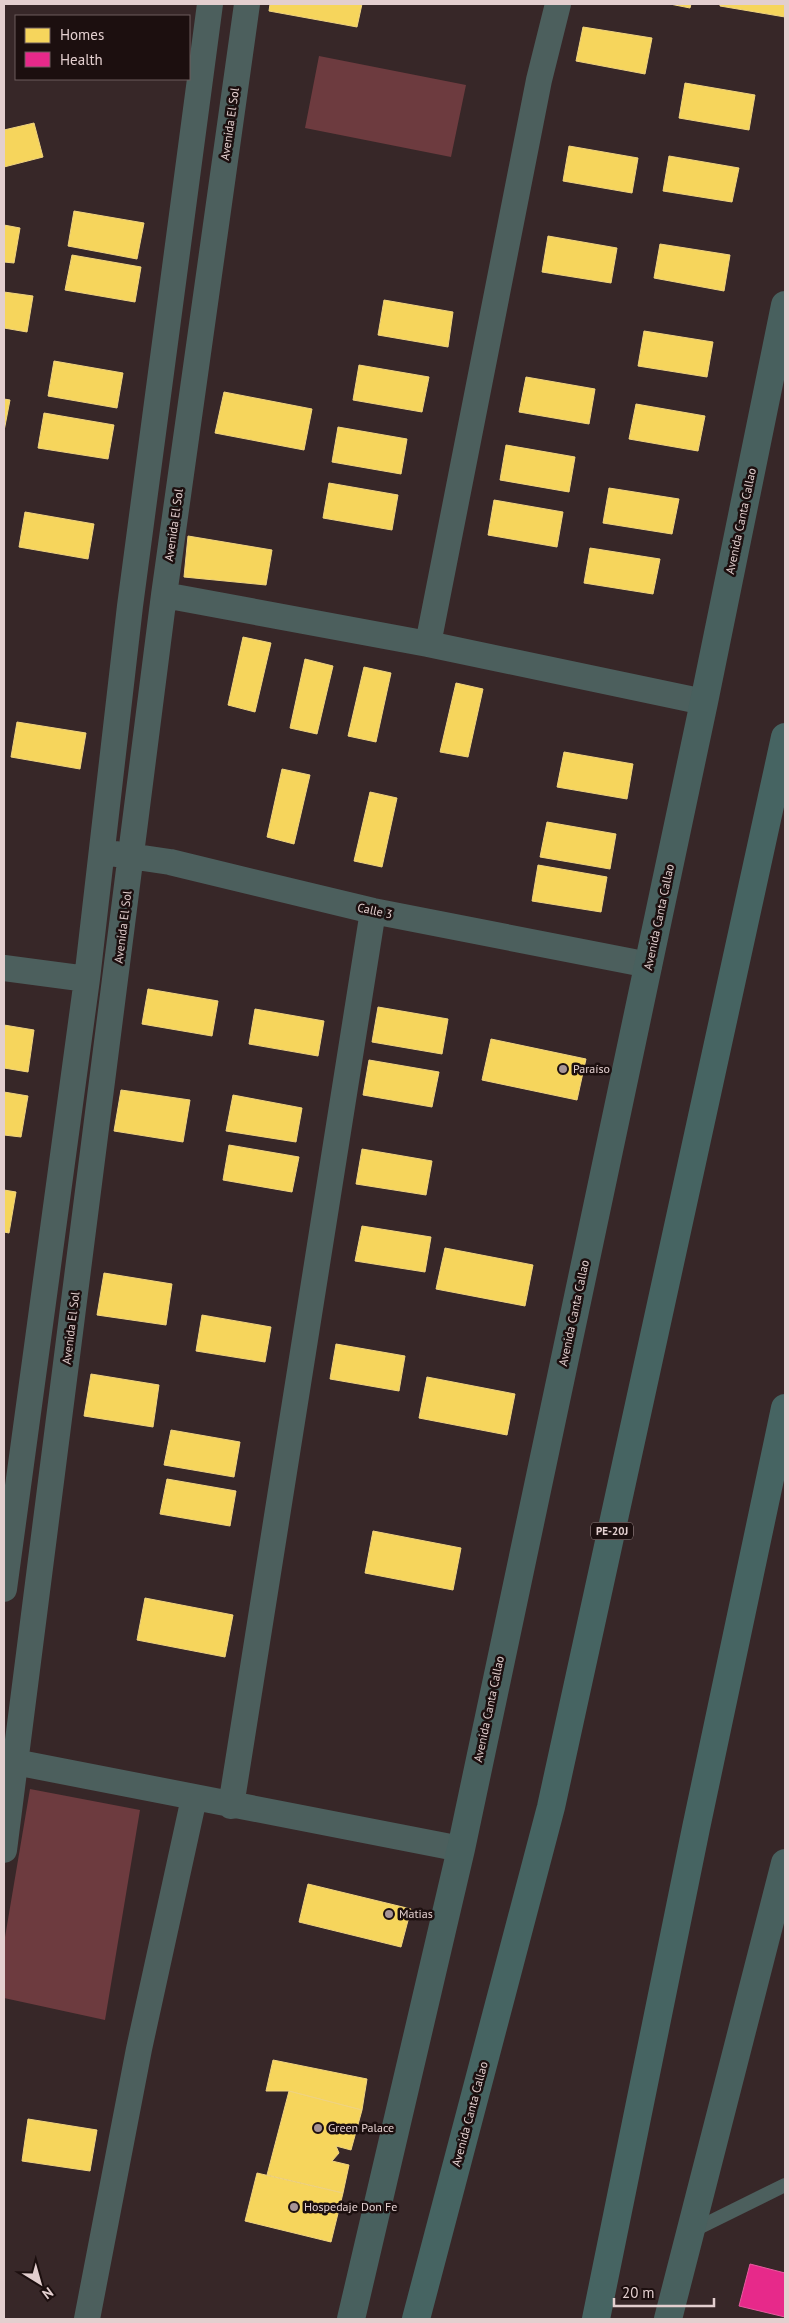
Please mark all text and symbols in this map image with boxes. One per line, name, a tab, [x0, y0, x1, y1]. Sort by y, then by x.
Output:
legend	[15, 15, 190, 80]
text: Homes	[60, 25, 104, 44]
text: Health	[60, 50, 103, 69]
street label: Avenida El Sol	[217, 86, 242, 161]
street label: Avenida Canta Callao	[722, 466, 759, 575]
street label: Avenida El Sol	[161, 487, 186, 562]
street label: Avenida Canta Callao	[640, 862, 677, 971]
street label: Avenida El Sol	[111, 889, 134, 964]
street label: Calle 3	[356, 899, 394, 922]
place label: Paraíso	[573, 1061, 610, 1076]
marker: Paraíso	[557, 1063, 569, 1075]
street label: Avenida Canta Callao	[555, 1258, 592, 1367]
street label: Avenida El Sol	[59, 1290, 82, 1365]
road number: PE-20J	[591, 1522, 633, 1540]
street label: Avenida Canta Callao	[470, 1654, 507, 1763]
place label: Matias	[399, 1906, 433, 1921]
marker: Matias	[383, 1908, 395, 1920]
street label: Avenida Canta Callao	[448, 2060, 491, 2168]
place label: Green Palace	[328, 2120, 394, 2135]
marker: Green Palace	[312, 2122, 324, 2134]
place label: Hospedaje Don Fe	[304, 2199, 397, 2214]
marker: Hospedaje Don Fe	[288, 2201, 300, 2213]
north arrow	[15, 2258, 65, 2308]
scale bar	[614, 2276, 714, 2308]
text: N	[39, 2283, 57, 2303]
text: 20 m	[622, 2283, 655, 2302]

